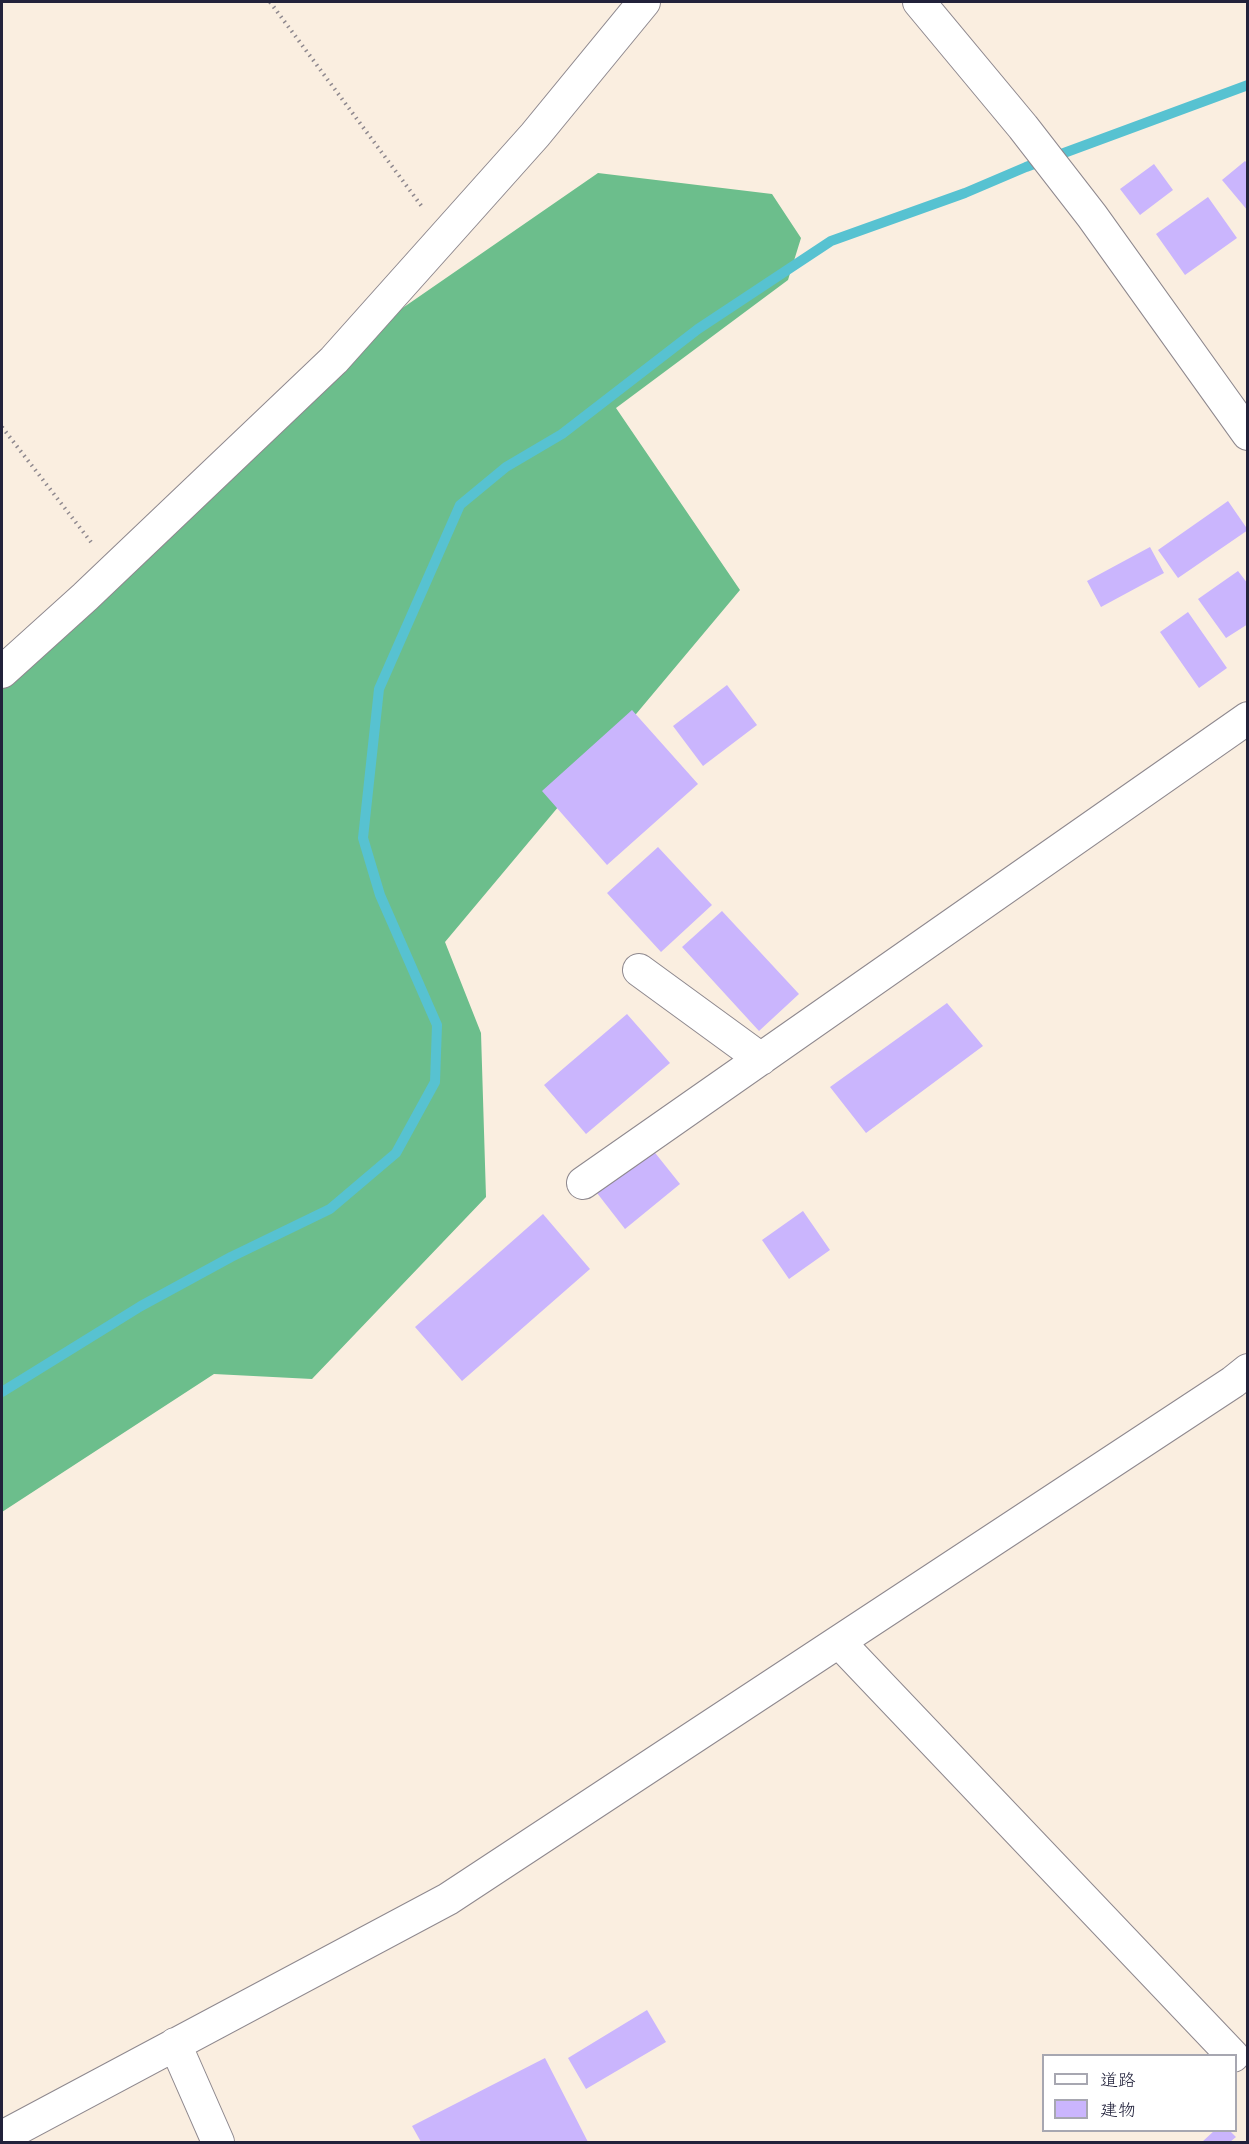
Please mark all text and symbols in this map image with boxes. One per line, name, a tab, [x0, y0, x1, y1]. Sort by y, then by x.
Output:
legend	[1042, 2054, 1237, 2132]
text: 道路	[1100, 2069, 1136, 2093]
text: 建物	[1100, 2099, 1136, 2123]

